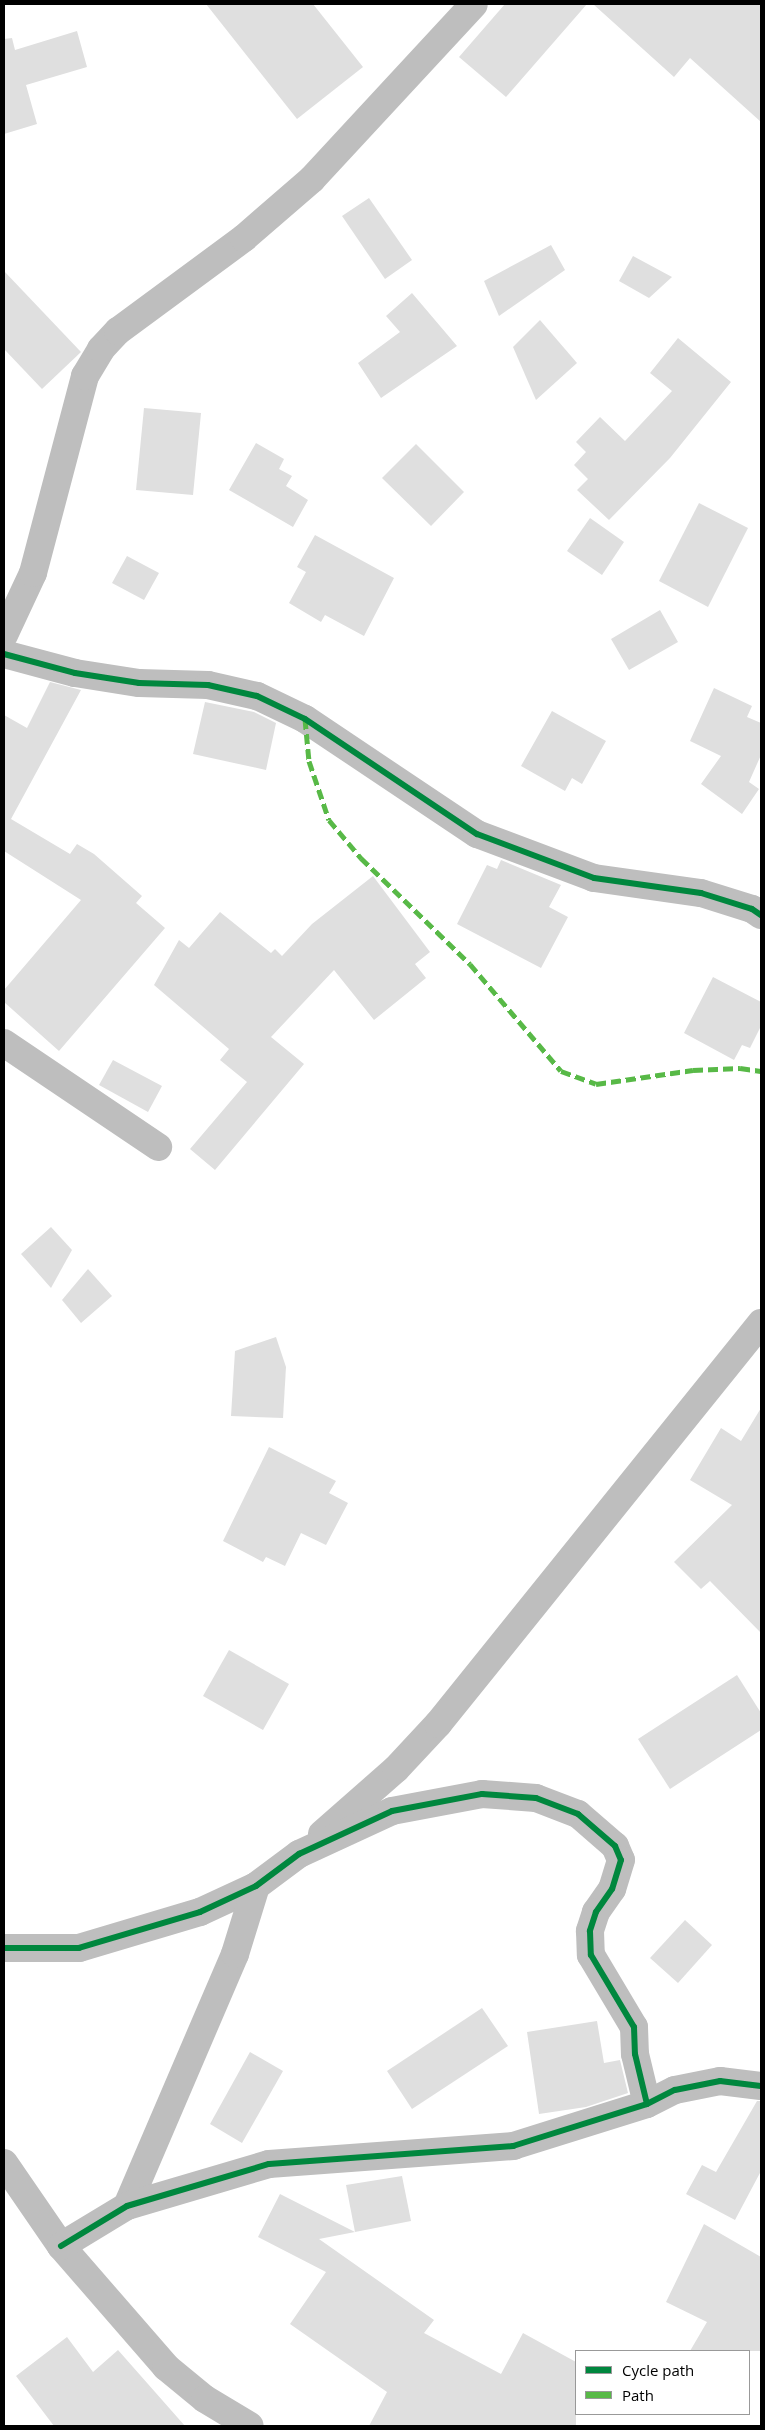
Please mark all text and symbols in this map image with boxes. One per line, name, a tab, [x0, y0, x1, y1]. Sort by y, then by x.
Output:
legend	[575, 2350, 750, 2415]
text: Cycle path	[622, 2360, 694, 2380]
text: Path	[622, 2385, 654, 2405]

